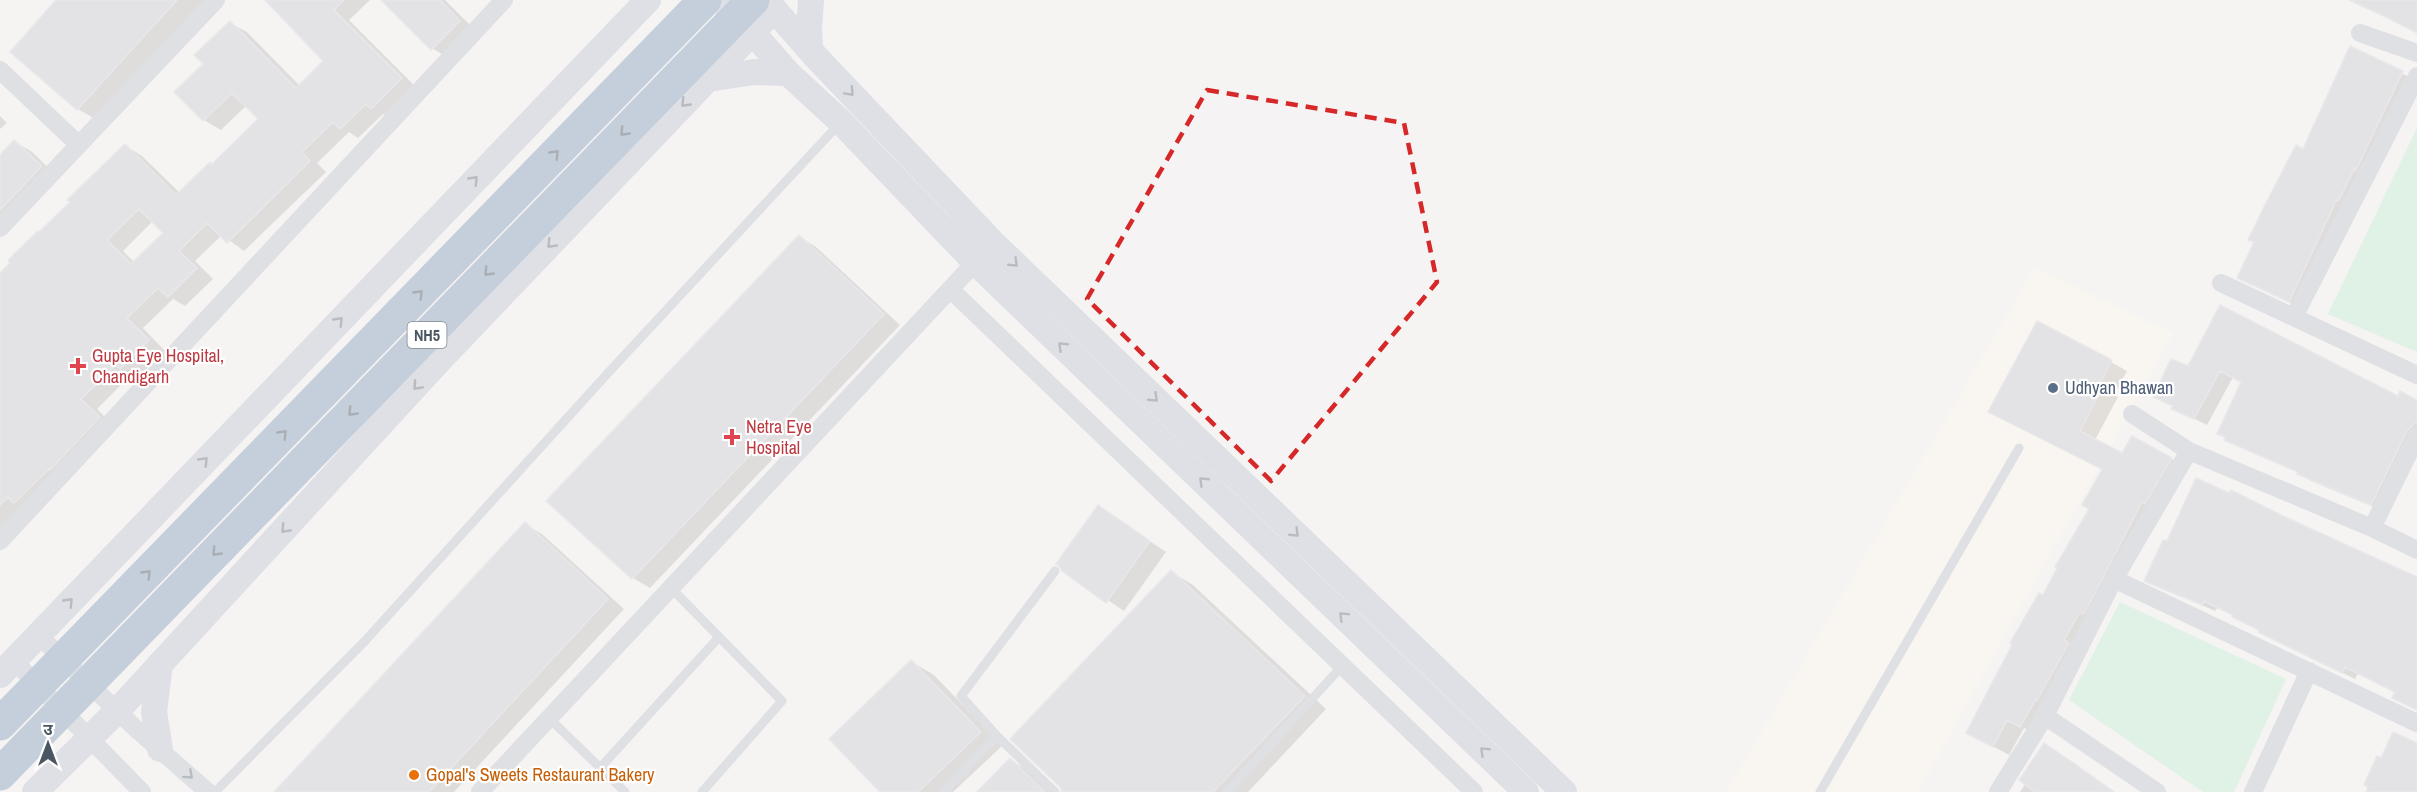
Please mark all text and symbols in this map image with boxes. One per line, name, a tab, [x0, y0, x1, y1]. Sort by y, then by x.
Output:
one-way arrow	[842, 84, 853, 95]
one-way arrow	[681, 96, 692, 106]
one-way arrow	[620, 126, 631, 136]
one-way arrow	[547, 151, 558, 162]
one-way arrow	[467, 177, 478, 188]
one-way arrow	[547, 237, 558, 248]
one-way arrow	[1007, 256, 1017, 267]
one-way arrow	[485, 265, 496, 276]
one-way arrow	[411, 291, 422, 302]
one-way arrow	[332, 317, 343, 327]
road number: NH5	[408, 322, 446, 348]
one-way arrow	[1059, 342, 1069, 353]
place label: Gupta Eye Hospital, Chandigarh	[92, 343, 224, 389]
marker: Gupta Eye Hospital, Chandigarh	[69, 357, 87, 375]
place label: Udhyan Bhawan	[2065, 375, 2173, 400]
one-way arrow	[413, 379, 424, 389]
marker: Udhyan Bhawan	[2046, 381, 2060, 395]
one-way arrow	[1148, 391, 1158, 402]
one-way arrow	[349, 404, 360, 415]
place label: Netra Eye Hospital	[746, 414, 812, 460]
marker: Netra Eye Hospital	[723, 428, 741, 446]
one-way arrow	[275, 430, 286, 441]
one-way arrow	[197, 458, 208, 468]
one-way arrow	[1199, 477, 1209, 488]
one-way arrow	[281, 522, 292, 533]
one-way arrow	[1288, 526, 1298, 537]
one-way arrow	[213, 544, 224, 555]
one-way arrow	[139, 570, 150, 581]
one-way arrow	[62, 599, 73, 609]
one-way arrow	[1340, 613, 1351, 624]
north arrow	[18, 714, 78, 774]
text: उ	[43, 718, 53, 740]
one-way arrow	[1480, 748, 1491, 759]
place label: Gopal's Sweets Restaurant Bakery	[426, 762, 655, 787]
one-way arrow	[182, 768, 192, 779]
marker: Gopal's Sweets Restaurant Bakery	[407, 768, 421, 782]

